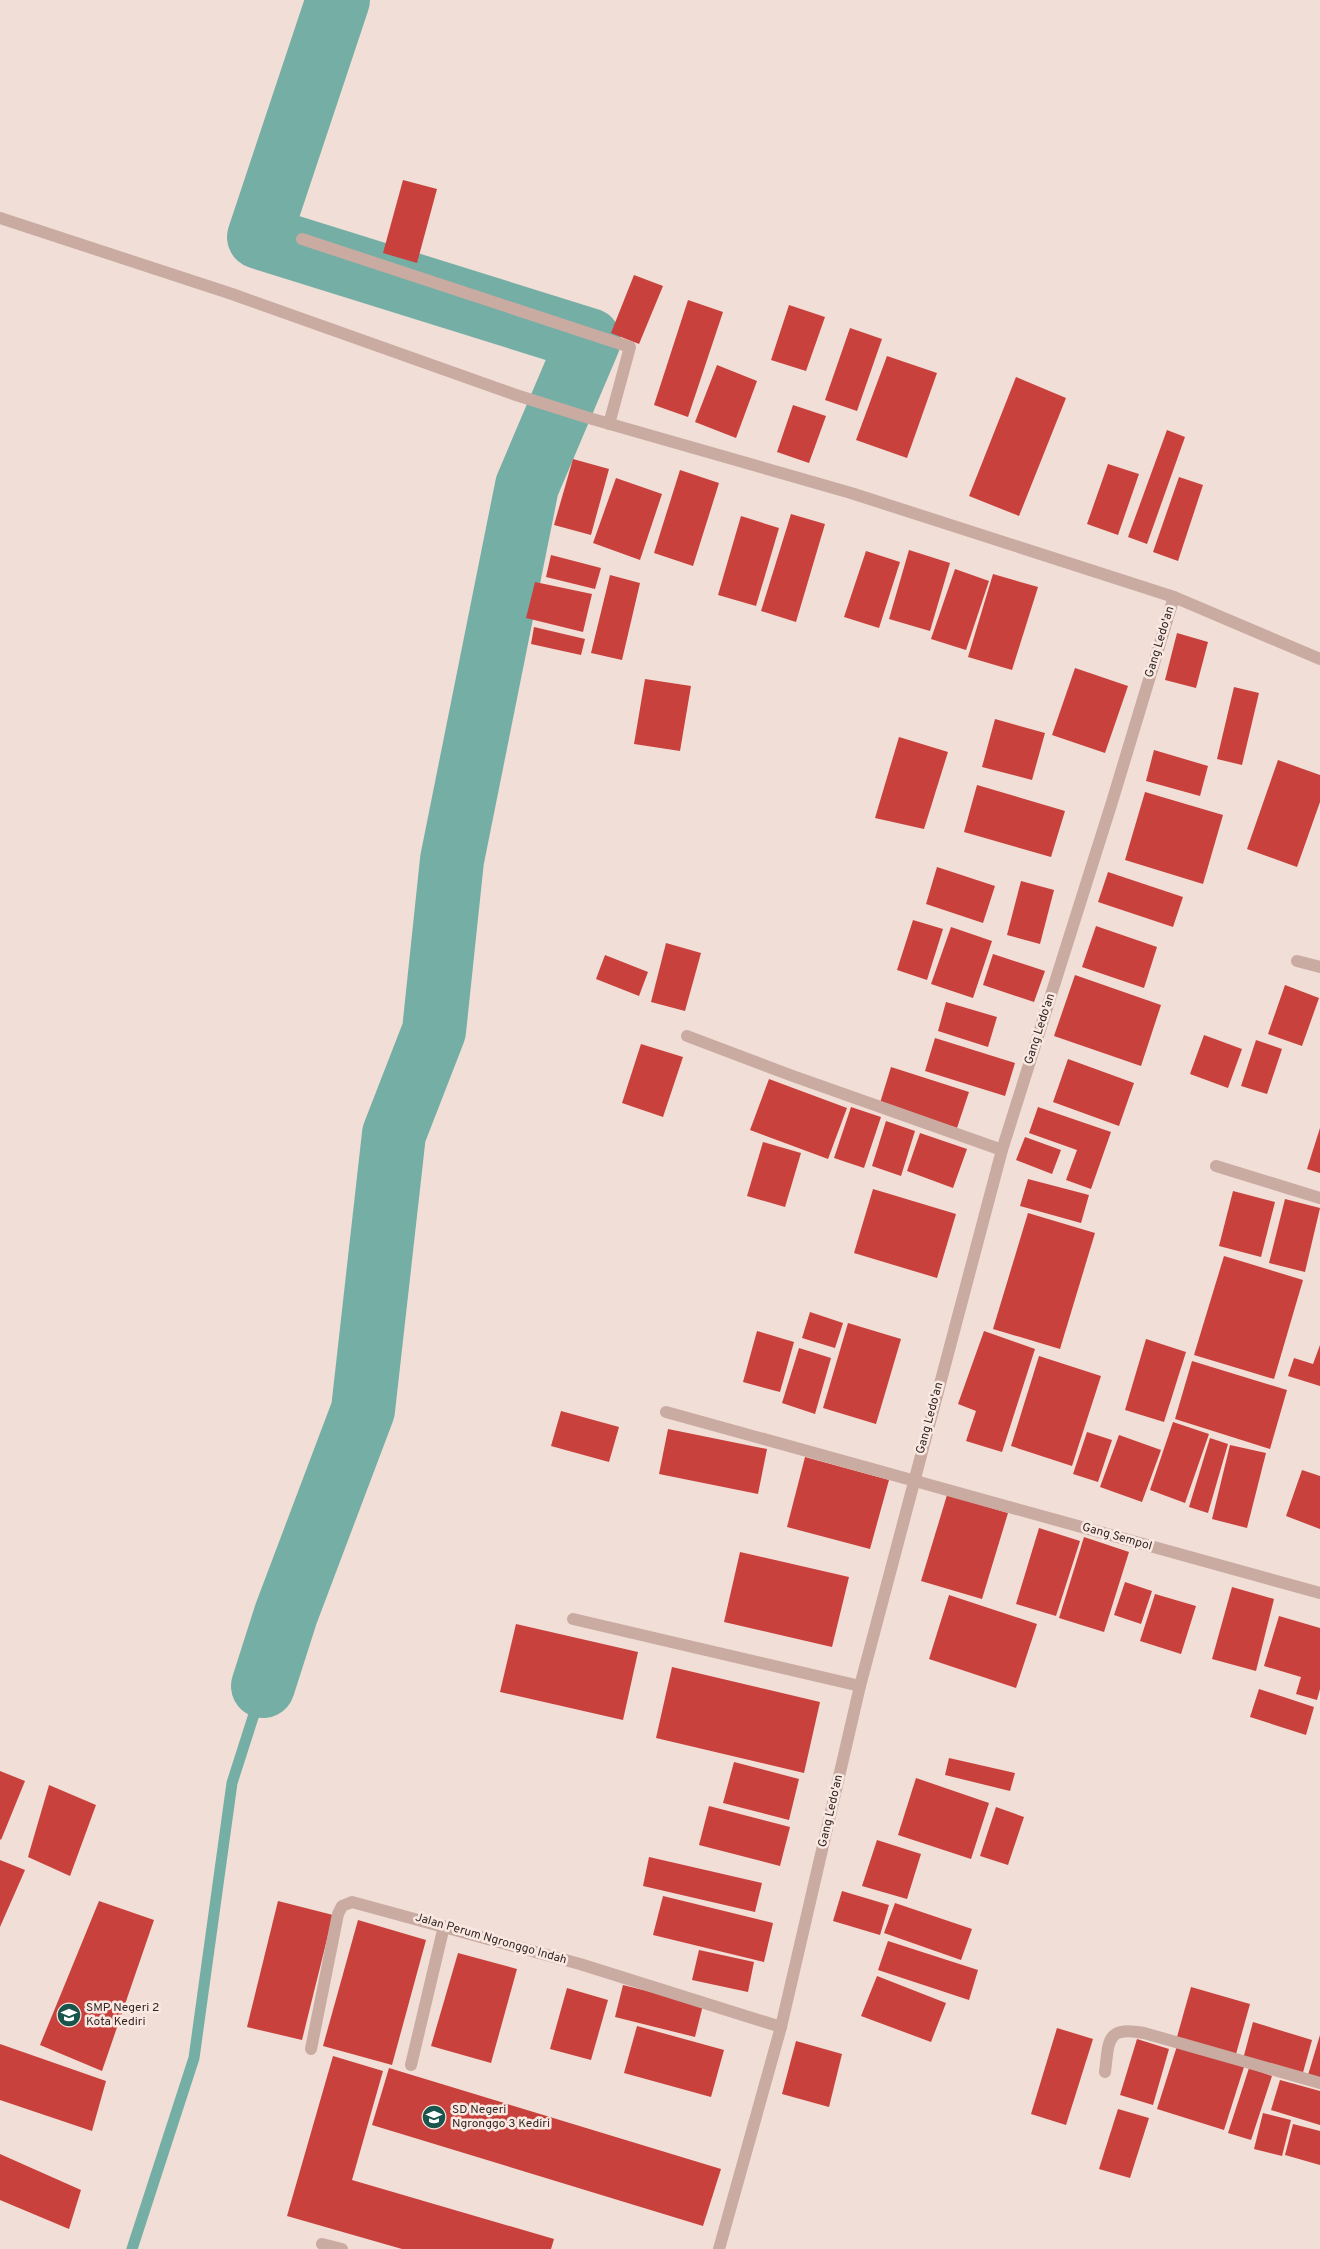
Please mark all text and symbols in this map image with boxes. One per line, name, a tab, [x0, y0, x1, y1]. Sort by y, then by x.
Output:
street label: Gang Ledo'an	[1142, 604, 1178, 680]
street label: Gang Ledo'an	[1021, 991, 1059, 1067]
street label: Gang Ledo'an	[913, 1380, 947, 1456]
street label: Gang Sempol	[1080, 1519, 1154, 1555]
street label: Gang Ledo'an	[815, 1773, 847, 1849]
street label: Jalan Perum Ngronggo Indah	[413, 1910, 569, 1968]
place label: SMP Negeri 2 Kota Kediri	[86, 2000, 159, 2030]
school or university icon: SMP Negeri 2 Kota Kediri	[56, 2002, 82, 2028]
place label: SD Negeri Ngronggo 3 Kediri	[452, 2102, 550, 2132]
school or university icon: SD Negeri Ngronggo 3 Kediri	[421, 2104, 447, 2130]

